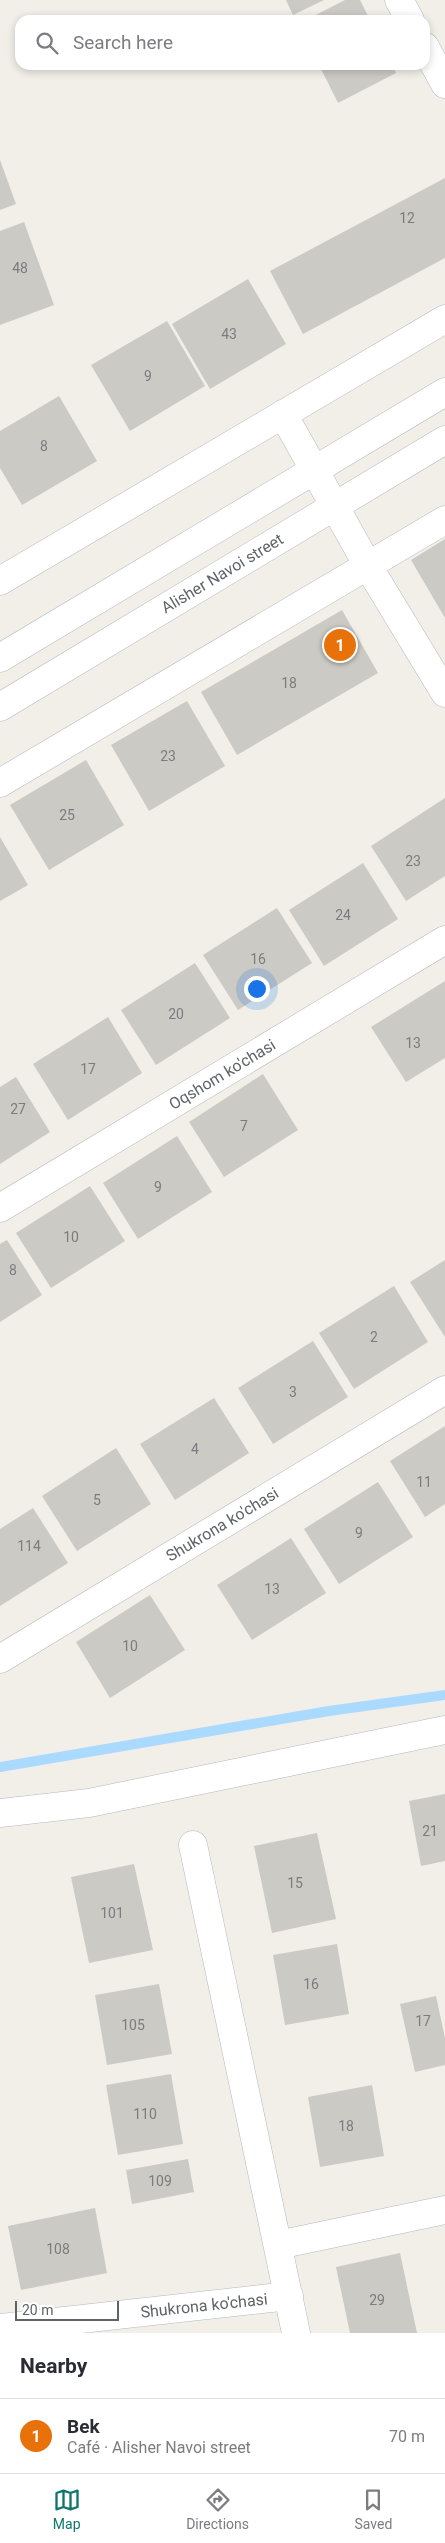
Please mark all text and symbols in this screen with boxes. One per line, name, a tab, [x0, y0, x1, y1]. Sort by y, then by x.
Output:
search box	[15, 15, 430, 70]
icon: search	[33, 29, 61, 57]
text: Search here	[73, 31, 173, 54]
house number: 12	[399, 210, 415, 226]
house number: 48	[12, 260, 28, 276]
house number: 43	[221, 326, 237, 342]
house number: 9	[144, 368, 152, 384]
house number: 8	[40, 438, 48, 454]
street label: Alisher Navoi street	[158, 530, 287, 617]
pin: 1	[324, 626, 356, 664]
house number: 18	[281, 675, 297, 691]
house number: 23	[160, 748, 176, 764]
house number: 25	[59, 807, 75, 823]
house number: 23	[405, 853, 421, 869]
house number: 24	[335, 907, 351, 923]
house number: 16	[250, 951, 266, 967]
your location	[244, 976, 270, 1002]
house number: 20	[168, 1006, 184, 1022]
street label: Oqshom ko'chasi	[166, 1035, 279, 1114]
house number: 13	[405, 1035, 421, 1051]
house number: 17	[80, 1061, 96, 1077]
house number: 27	[10, 1101, 26, 1117]
house number: 7	[240, 1118, 248, 1134]
house number: 9	[154, 1179, 162, 1195]
house number: 10	[63, 1229, 79, 1245]
house number: 8	[9, 1262, 17, 1278]
house number: 2	[370, 1329, 378, 1345]
house number: 3	[289, 1384, 297, 1400]
house number: 4	[191, 1441, 199, 1457]
house number: 11	[416, 1474, 432, 1490]
street label: Shukrona ko'chasi	[163, 1483, 282, 1565]
house number: 5	[93, 1492, 101, 1508]
house number: 9	[355, 1525, 363, 1541]
house number: 114	[17, 1538, 41, 1554]
house number: 13	[264, 1581, 280, 1597]
house number: 10	[122, 1638, 138, 1654]
house number: 21	[422, 1823, 438, 1839]
house number: 15	[287, 1875, 303, 1891]
house number: 101	[100, 1905, 124, 1921]
house number: 16	[303, 1976, 319, 1992]
house number: 17	[415, 2013, 431, 2029]
house number: 105	[121, 2017, 145, 2033]
house number: 110	[133, 2106, 157, 2122]
house number: 18	[338, 2118, 354, 2134]
house number: 109	[148, 2173, 172, 2189]
house number: 108	[46, 2241, 70, 2257]
street label: Shukrona ko'chasi	[140, 2289, 269, 2322]
house number: 29	[369, 2292, 385, 2308]
scale bar	[15, 2298, 119, 2321]
text: 20 m	[22, 2302, 54, 2318]
text: Nearby	[20, 2354, 87, 2378]
text: Bek	[67, 2415, 100, 2438]
text: 1	[31, 2427, 41, 2446]
text: 70 m	[389, 2427, 425, 2446]
text: Café · Alisher Navoi street	[67, 2438, 251, 2457]
tab: Map	[53, 2486, 81, 2532]
tab: Directions	[186, 2486, 249, 2532]
tab: Saved	[354, 2486, 392, 2532]

